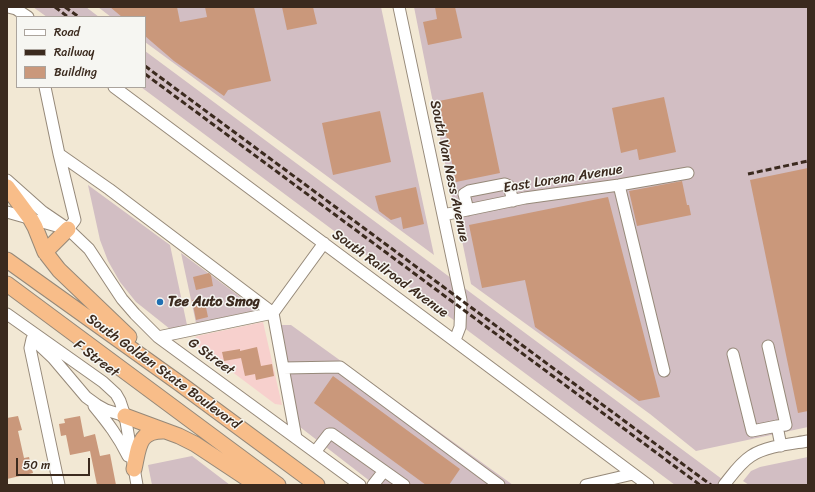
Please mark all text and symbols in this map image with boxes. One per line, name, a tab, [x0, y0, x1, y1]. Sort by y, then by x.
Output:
legend	[16, 16, 146, 88]
text: Road	[54, 21, 80, 43]
text: Railway	[54, 41, 95, 63]
text: Building	[54, 61, 97, 83]
street label: South Van Ness Avenue	[426, 99, 472, 243]
street label: East Lorena Avenue	[502, 161, 624, 197]
street label: South Railroad Avenue	[329, 226, 451, 322]
place label: Tee Auto Smog	[168, 294, 260, 310]
marker: Tee Auto Smog	[155, 297, 165, 307]
street label: South Golden State Boulevard	[83, 311, 243, 433]
street label: G Street	[185, 335, 237, 379]
street label: F Street	[70, 337, 122, 381]
scale bar	[18, 450, 92, 476]
text: 50 m	[23, 454, 50, 476]

